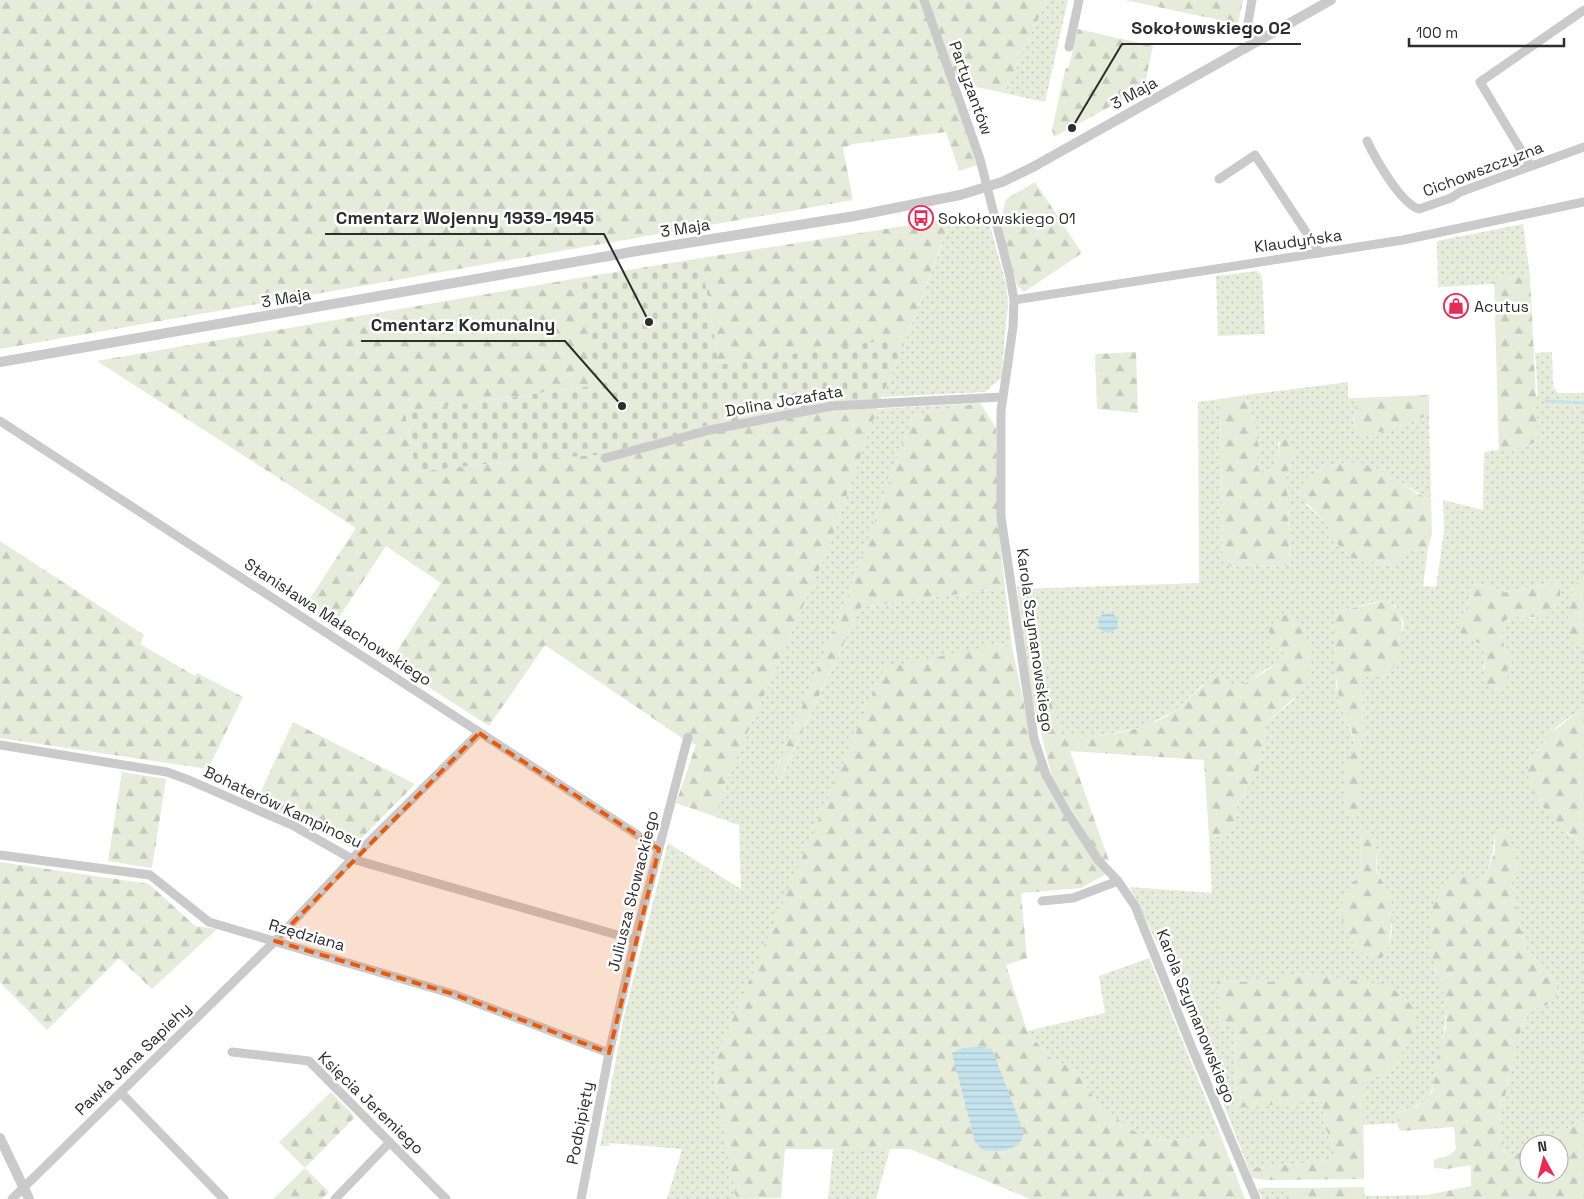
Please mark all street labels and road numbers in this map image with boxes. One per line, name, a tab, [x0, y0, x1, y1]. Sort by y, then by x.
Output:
street label: Partyzantów	[944, 38, 998, 138]
street label: 3 Maja	[1107, 72, 1161, 114]
street label: Cichowszczyzna	[1420, 136, 1546, 202]
street label: 3 Maja	[659, 214, 711, 242]
street label: Klaudyńska	[1253, 224, 1343, 258]
street label: 3 Maja	[260, 283, 312, 313]
street label: Dolina Jozafata	[723, 380, 845, 422]
street label: Karola Szymanowskiego	[1012, 547, 1058, 733]
street label: Stanisława Małachowskiego	[240, 553, 436, 691]
street label: Bohaterów Kampinosu	[200, 761, 366, 853]
street label: Juliusza Słowackiego	[603, 808, 663, 974]
street label: Rzędziana	[266, 914, 348, 956]
street label: Karola Szymanowskiego	[1152, 926, 1240, 1106]
street label: Pawła Jana Sapiehy	[70, 998, 196, 1120]
street label: Księcia Jeremiego	[314, 1047, 428, 1159]
street label: Podbipięty	[562, 1080, 598, 1166]

